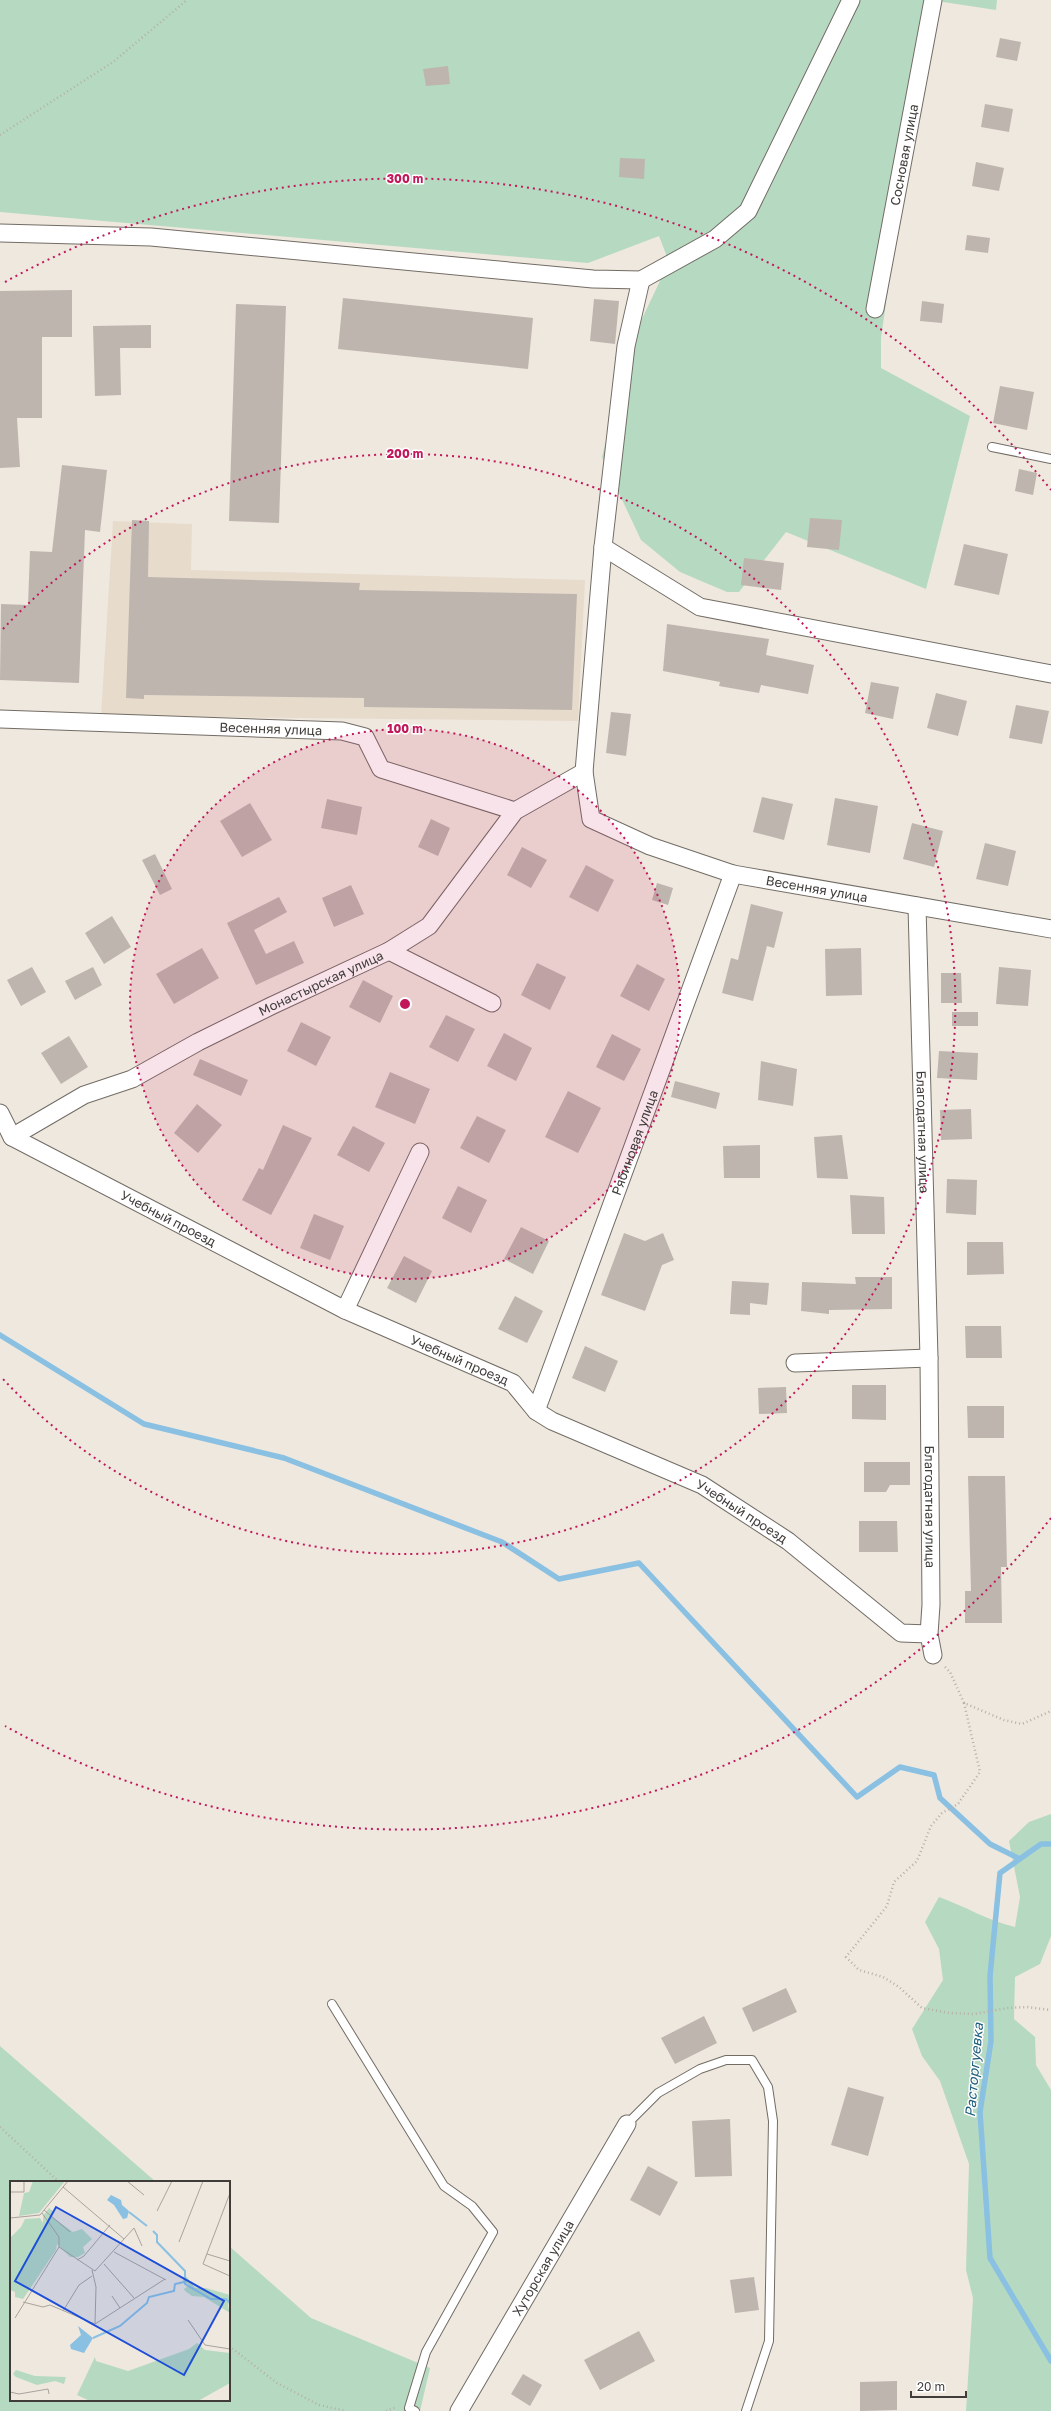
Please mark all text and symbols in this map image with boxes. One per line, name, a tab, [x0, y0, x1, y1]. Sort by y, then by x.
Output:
street label: Сосновая улица	[887, 103, 921, 207]
text: 300 m	[387, 171, 423, 186]
text: 200 m	[387, 446, 423, 461]
street label: Весенняя улица	[219, 719, 323, 738]
text: 100 m	[387, 721, 423, 736]
street label: Весенняя улица	[765, 872, 869, 905]
street label: Монастырская улица	[256, 947, 386, 1019]
centre of rings	[398, 997, 412, 1011]
street label: Благодатная улица	[913, 1070, 933, 1193]
street label: Рябиновая улица	[608, 1088, 661, 1197]
street label: Учебный проезд	[118, 1187, 219, 1250]
street label: Учебный проезд	[408, 1331, 511, 1388]
street label: Благодатная улица	[922, 1445, 939, 1568]
street label: Учебный проезд	[694, 1476, 791, 1546]
water label: Расторгуевка	[961, 2021, 986, 2118]
inset map	[10, 2181, 230, 2401]
street label: Хуторская улица	[509, 2217, 577, 2319]
scale bar	[911, 2373, 966, 2399]
text: 20 m	[917, 2379, 945, 2394]

